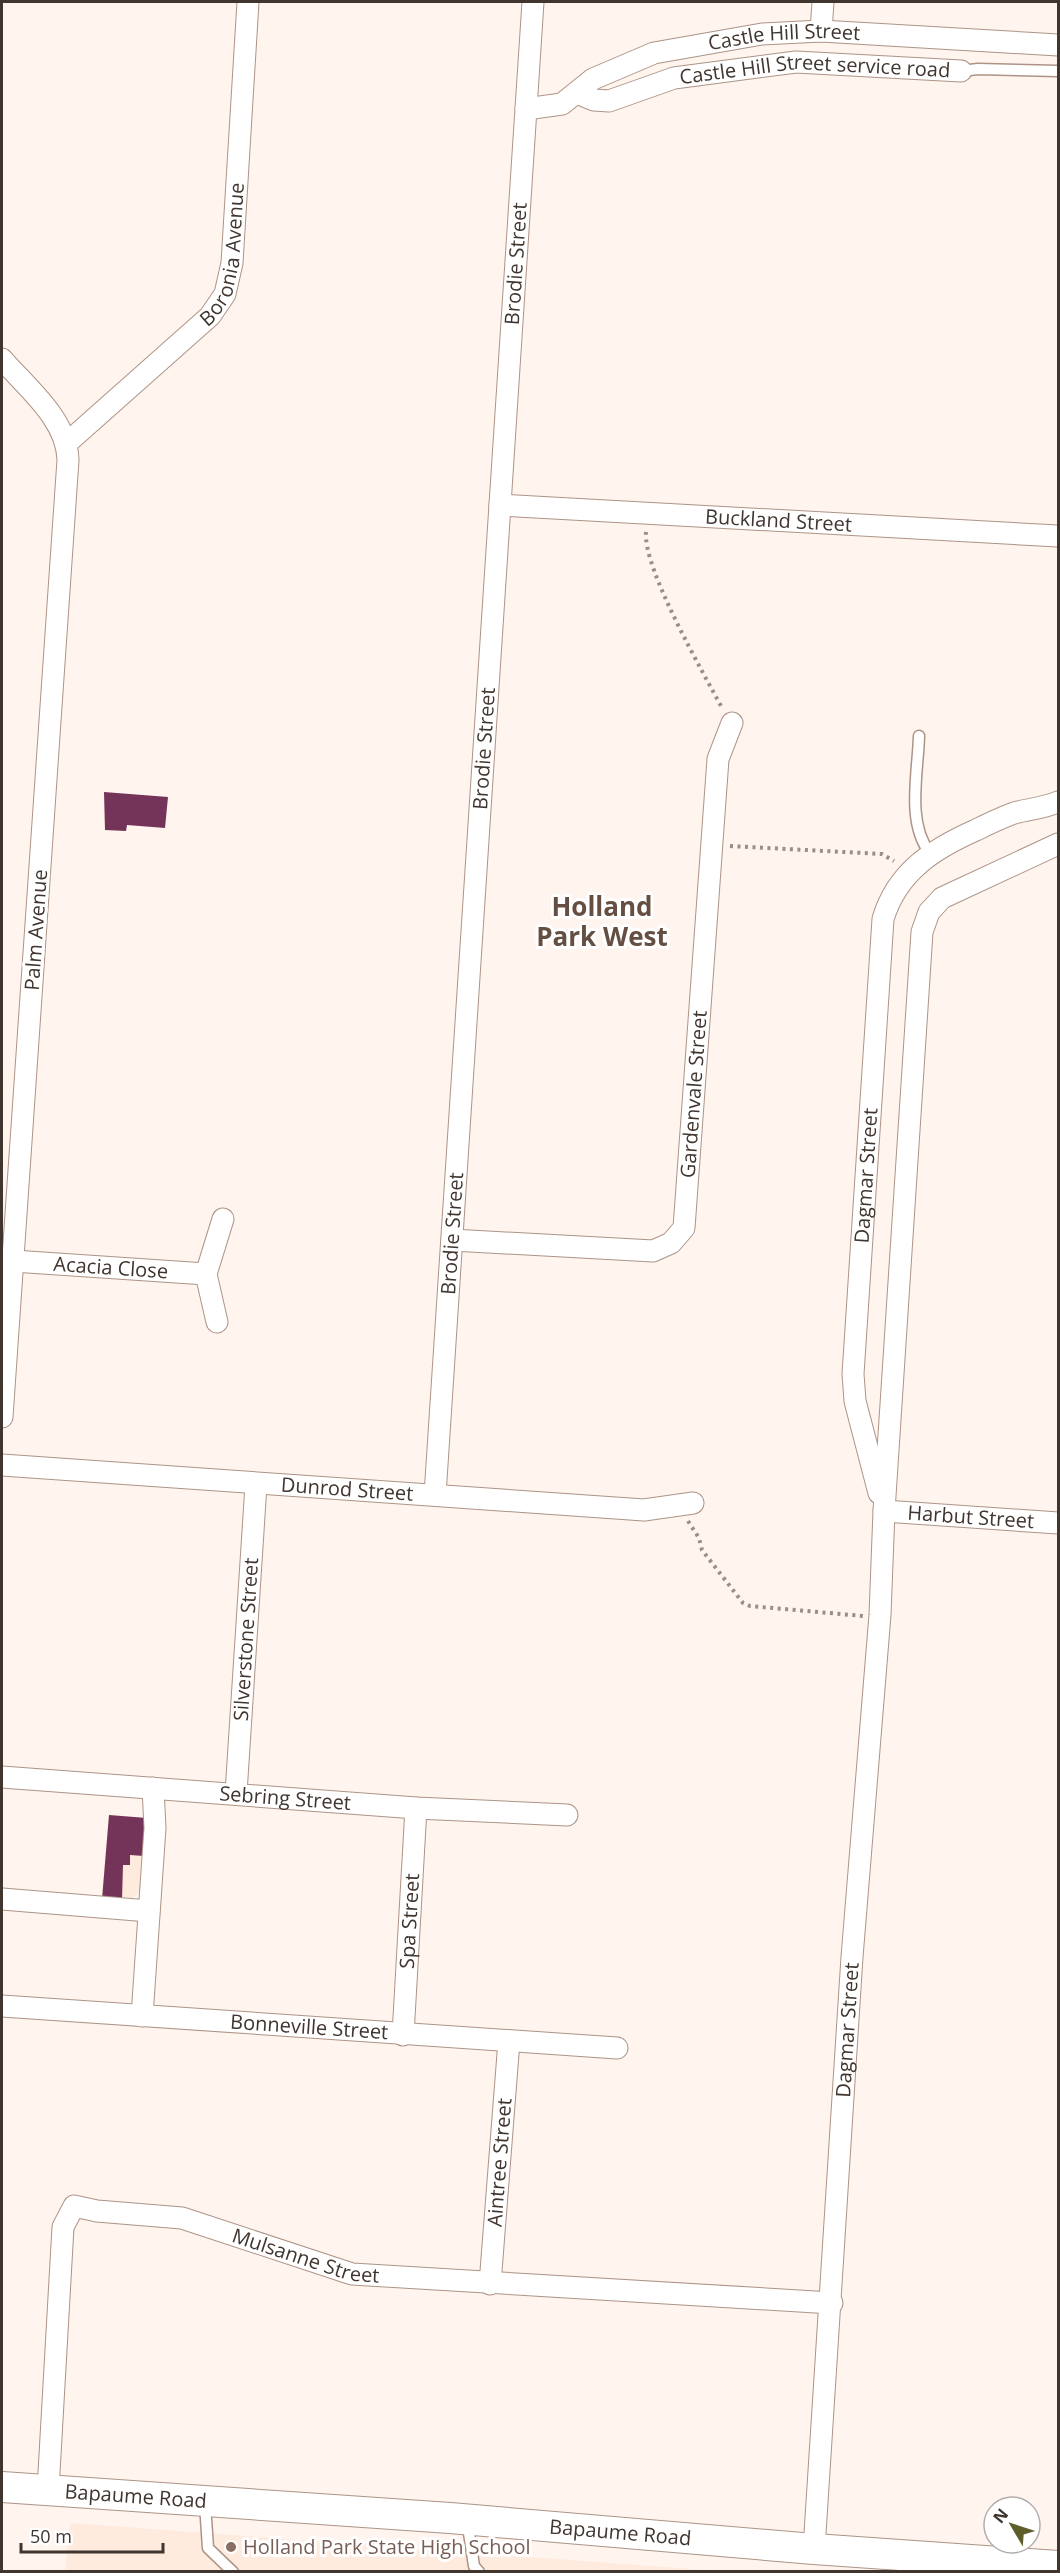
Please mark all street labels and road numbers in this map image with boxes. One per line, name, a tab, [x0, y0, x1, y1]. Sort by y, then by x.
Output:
street label: Castle Hill Street	[706, 17, 861, 56]
street label: Castle Hill Street service road	[678, 48, 951, 90]
street label: Boronia Avenue	[194, 182, 250, 332]
street label: Brodie Street	[498, 201, 533, 326]
street label: Buckland Street	[704, 502, 853, 538]
street label: Brodie Street	[466, 686, 501, 811]
street label: Palm Avenue	[18, 868, 53, 992]
street label: Gardenvale Street	[674, 1009, 713, 1179]
street label: Dagmar Street	[848, 1107, 884, 1244]
street label: Brodie Street	[434, 1171, 469, 1296]
street label: Acacia Close	[53, 1250, 169, 1284]
street label: Dunrod Street	[280, 1471, 414, 1507]
street label: Harbut Street	[907, 1499, 1035, 1534]
street label: Silverstone Street	[227, 1557, 264, 1722]
street label: Sebring Street	[218, 1779, 352, 1816]
street label: Spa Street	[393, 1873, 425, 1970]
street label: Dagmar Street	[829, 1962, 865, 2098]
street label: Bonneville Street	[229, 2008, 389, 2045]
street label: Aintree Street	[481, 2097, 517, 2228]
street label: Mulsanne Street	[229, 2221, 380, 2289]
street label: Bapaume Road	[64, 2477, 208, 2514]
street label: Bapaume Road	[548, 2513, 692, 2551]

